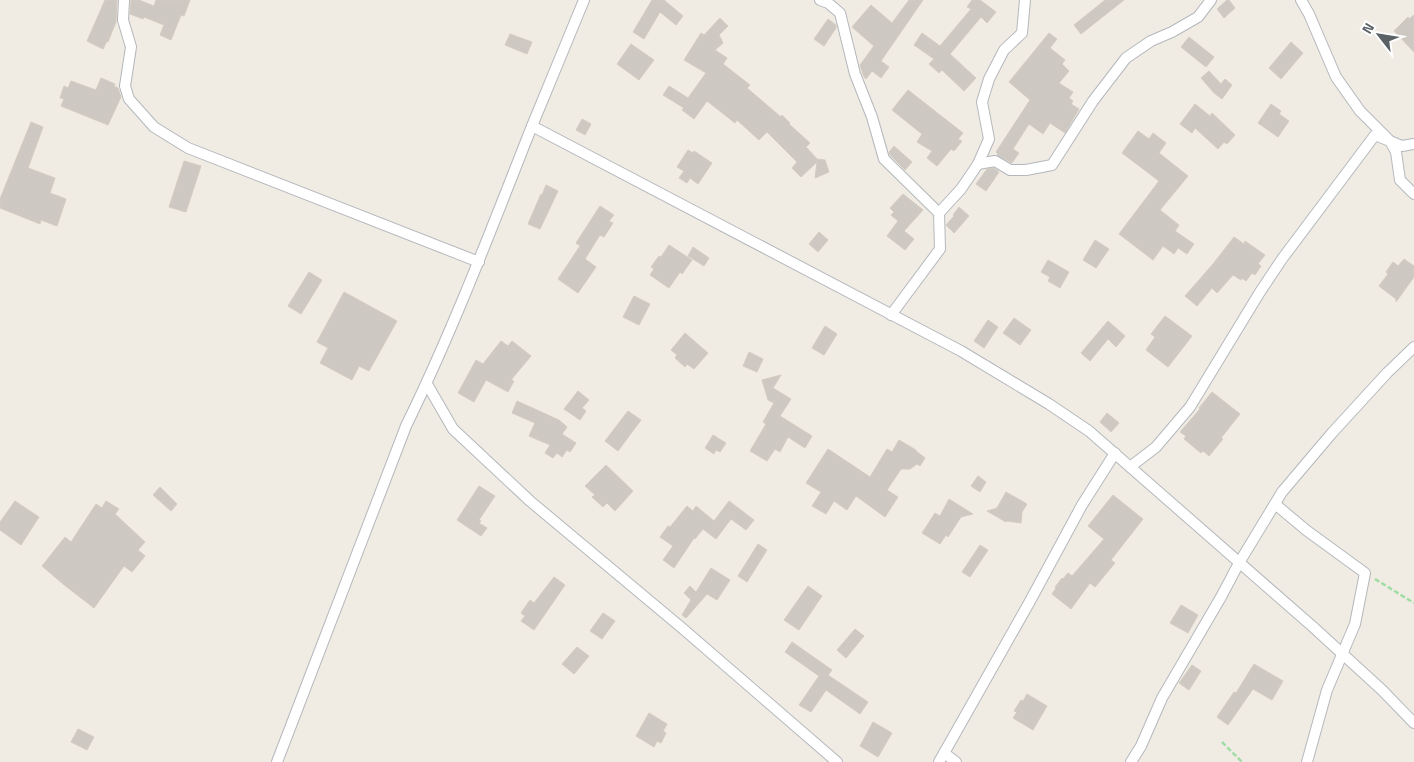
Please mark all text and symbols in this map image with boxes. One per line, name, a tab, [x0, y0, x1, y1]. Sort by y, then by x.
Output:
north arrow	[1354, 10, 1404, 60]
text: N	[1356, 18, 1379, 38]

